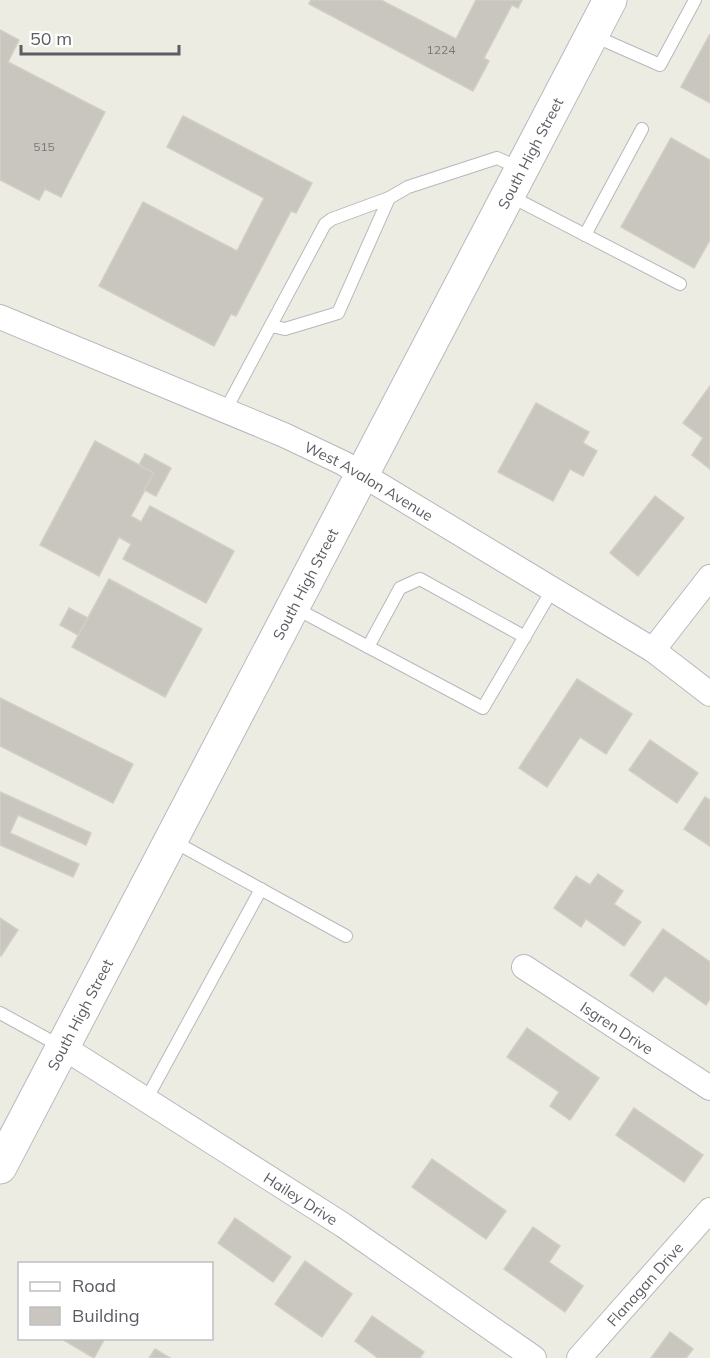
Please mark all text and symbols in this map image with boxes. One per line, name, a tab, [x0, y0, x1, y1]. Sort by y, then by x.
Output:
scale bar	[21, 18, 178, 56]
text: 50 m	[30, 27, 72, 50]
house number: 1224	[427, 42, 455, 57]
street label: South High Street	[493, 94, 567, 212]
house number: 515	[33, 139, 55, 154]
street label: West Avalon Avenue	[301, 437, 437, 525]
street label: South High Street	[268, 525, 342, 643]
street label: South High Street	[43, 956, 117, 1073]
street label: Isgren Drive	[577, 997, 657, 1058]
street label: Hailey Drive	[260, 1168, 341, 1229]
street label: Flanagan Drive	[602, 1238, 687, 1330]
legend	[18, 1262, 213, 1340]
text: Road	[72, 1274, 116, 1297]
text: Building	[72, 1304, 140, 1327]

